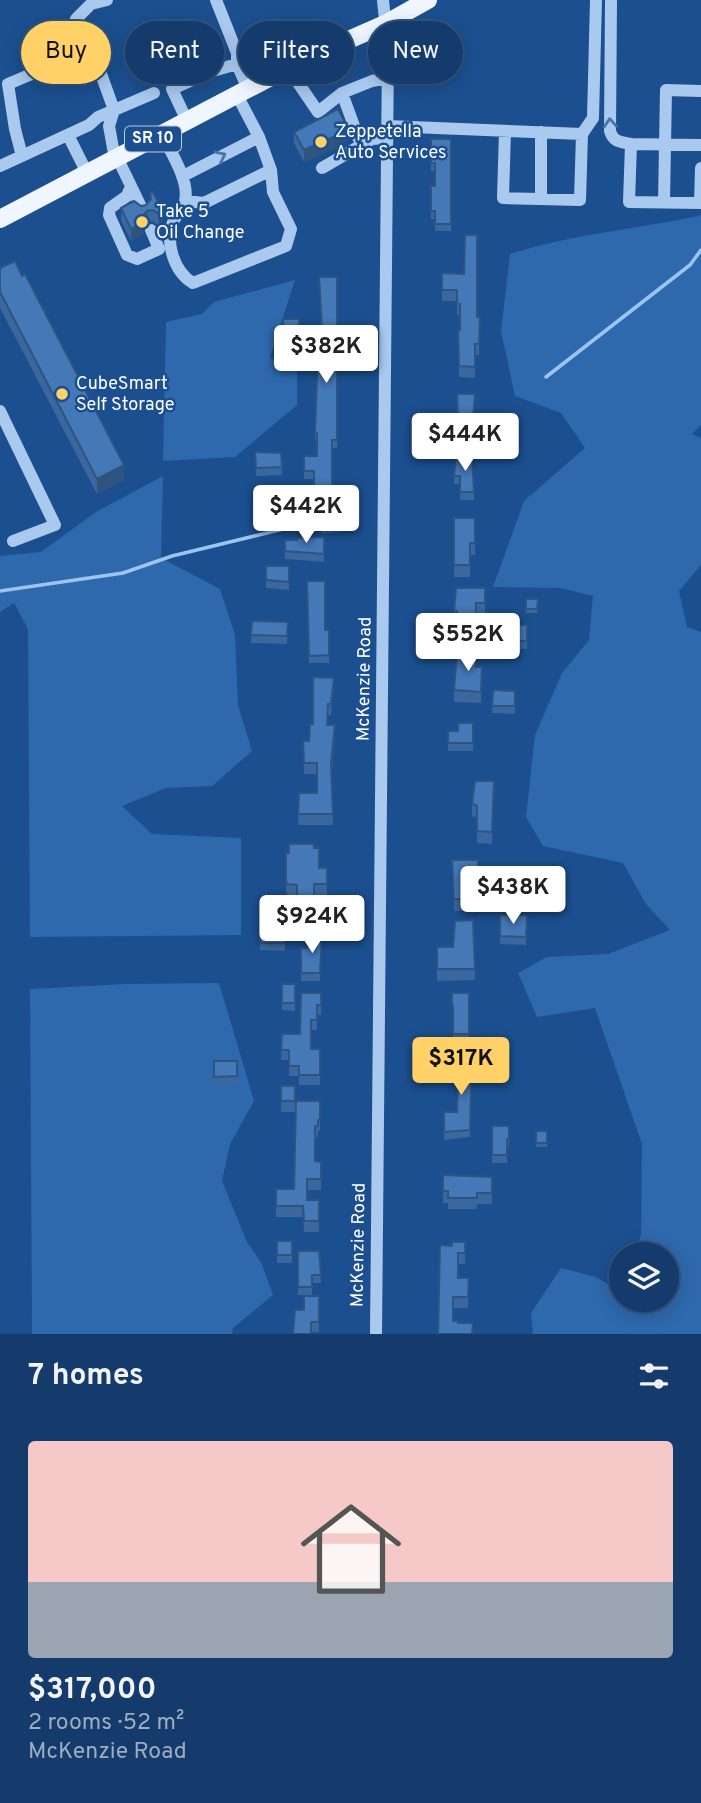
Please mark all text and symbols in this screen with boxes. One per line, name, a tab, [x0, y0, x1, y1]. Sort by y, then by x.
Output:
chip: Buy	[21, 21, 111, 84]
chip: Rent	[125, 21, 224, 84]
chip: Filters	[238, 21, 354, 84]
chip: New	[368, 21, 463, 84]
one-way arrow	[603, 117, 618, 128]
place label: Zeppetella Auto Services	[335, 121, 447, 165]
road number: SR 10	[125, 127, 181, 152]
marker: Zeppetella Auto Services	[313, 134, 329, 150]
one-way arrow	[214, 151, 226, 165]
place label: Take 5 Oil Change	[156, 201, 244, 245]
marker: Take 5 Oil Change	[134, 214, 150, 230]
pin: $382K	[277, 326, 375, 385]
text: $382K	[290, 333, 362, 362]
place label: CubeSmart Self Storage	[76, 373, 174, 417]
marker: CubeSmart Self Storage	[54, 386, 70, 402]
pin: $444K	[416, 414, 514, 473]
text: $444K	[428, 421, 502, 450]
pin: $442K	[257, 486, 355, 545]
text: $442K	[269, 493, 343, 522]
pin: $552K	[419, 614, 517, 673]
street label: McKenzie Road	[352, 617, 378, 741]
text: $552K	[432, 621, 504, 650]
pin: $438K	[464, 866, 562, 926]
text: $438K	[476, 874, 550, 903]
pin: $924K	[263, 895, 361, 955]
text: $924K	[275, 903, 349, 932]
pin: $317K	[412, 1038, 510, 1097]
text: $317K	[428, 1045, 494, 1074]
street label: McKenzie Road	[346, 1183, 372, 1307]
map controls	[609, 1242, 679, 1312]
button: layers	[609, 1242, 679, 1312]
icon: filters	[635, 1357, 673, 1395]
text: 7 homes	[28, 1358, 144, 1395]
icon: home	[288, 1486, 414, 1612]
text: $317,000	[28, 1672, 156, 1709]
text: 2 rooms · 52 m²	[28, 1709, 184, 1738]
text: McKenzie Road	[28, 1738, 187, 1767]

